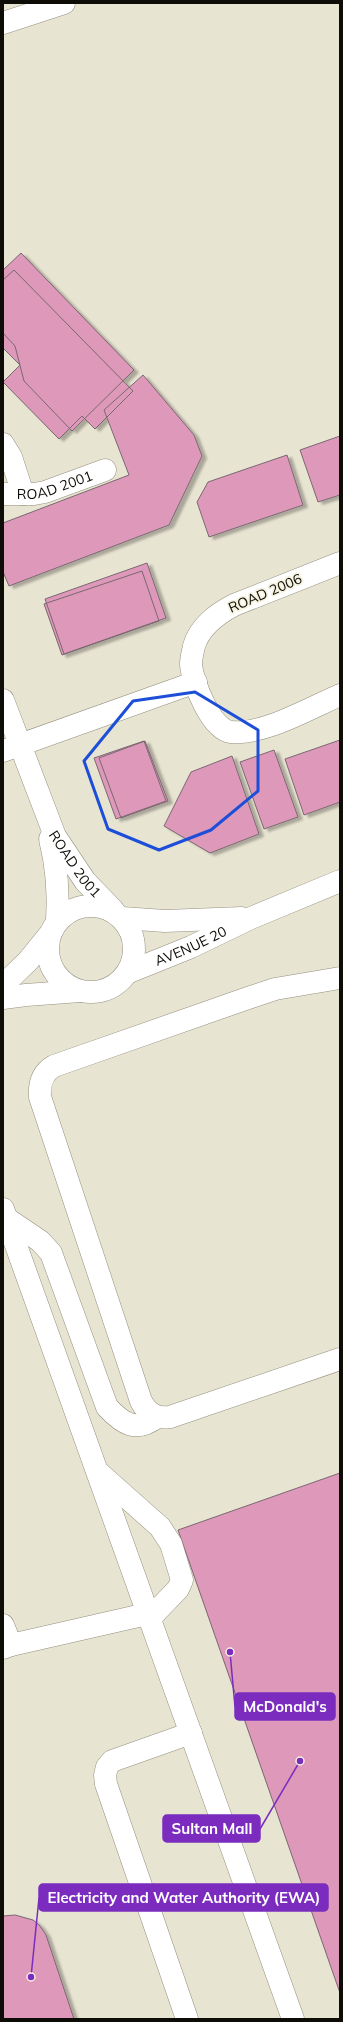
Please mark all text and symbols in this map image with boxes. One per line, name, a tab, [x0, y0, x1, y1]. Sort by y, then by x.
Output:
street label: ROAD 2001	[17, 466, 95, 503]
street label: ROAD 2006	[225, 569, 305, 617]
street label: ROAD 2001	[45, 827, 105, 901]
street label: AVENUE 20	[152, 922, 230, 970]
callout: McDonald's	[235, 1693, 335, 1720]
text: McDonald's	[243, 1697, 327, 1716]
callout: Sultan Mall	[163, 1815, 260, 1842]
text: Sultan Mall	[172, 1819, 252, 1838]
callout: Electricity and Water Authority (EWA)	[39, 1884, 328, 1911]
text: Electricity and Water Authority (EWA)	[48, 1888, 320, 1907]

